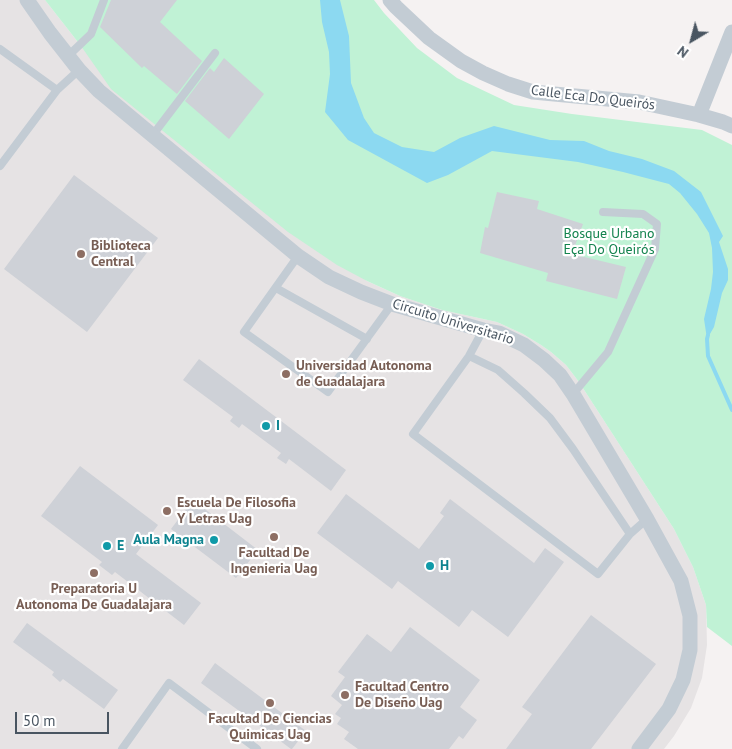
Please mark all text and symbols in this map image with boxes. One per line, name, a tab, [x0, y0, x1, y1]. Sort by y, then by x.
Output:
north arrow	[667, 15, 717, 65]
text: N	[674, 42, 692, 62]
street label: Calle Eca Do Queirós	[530, 82, 656, 114]
park label: Bosque Urbano Eça Do Queirós	[563, 226, 655, 258]
place label: Biblioteca Central	[91, 238, 151, 270]
marker: Biblioteca Central	[75, 248, 87, 260]
street label: Circuito Universitario	[390, 296, 516, 348]
place label: Universidad Autonoma de Guadalajara	[296, 358, 432, 391]
marker: Universidad Autonoma de Guadalajara	[280, 368, 292, 380]
place label: I	[276, 418, 280, 434]
marker: I	[260, 420, 272, 432]
place label: Escuela De Filosofia Y Letras Uag	[177, 495, 296, 528]
marker: Escuela De Filosofia Y Letras Uag	[161, 505, 173, 517]
marker: Facultad De Ingenieria Uag	[268, 531, 280, 543]
place label: Aula Magna	[133, 532, 204, 548]
marker: Aula Magna	[208, 534, 220, 546]
place label: E	[117, 538, 124, 554]
marker: E	[101, 540, 113, 552]
place label: Facultad De Ingenieria Uag	[230, 545, 318, 578]
place label: H	[440, 558, 449, 574]
marker: H	[424, 560, 436, 572]
marker: Preparatoria U Autonoma De Guadalajara	[88, 567, 100, 579]
place label: Preparatoria U Autonoma De Guadalajara	[16, 581, 172, 614]
place label: Facultad Centro De Diseño Uag	[355, 679, 449, 712]
marker: Facultad Centro De Diseño Uag	[339, 689, 351, 701]
marker: Facultad De Ciencias Quimicas Uag	[264, 697, 276, 709]
scale bar	[18, 702, 111, 734]
text: 50 m	[23, 711, 56, 730]
place label: Facultad De Ciencias Quimicas Uag	[208, 711, 332, 744]

